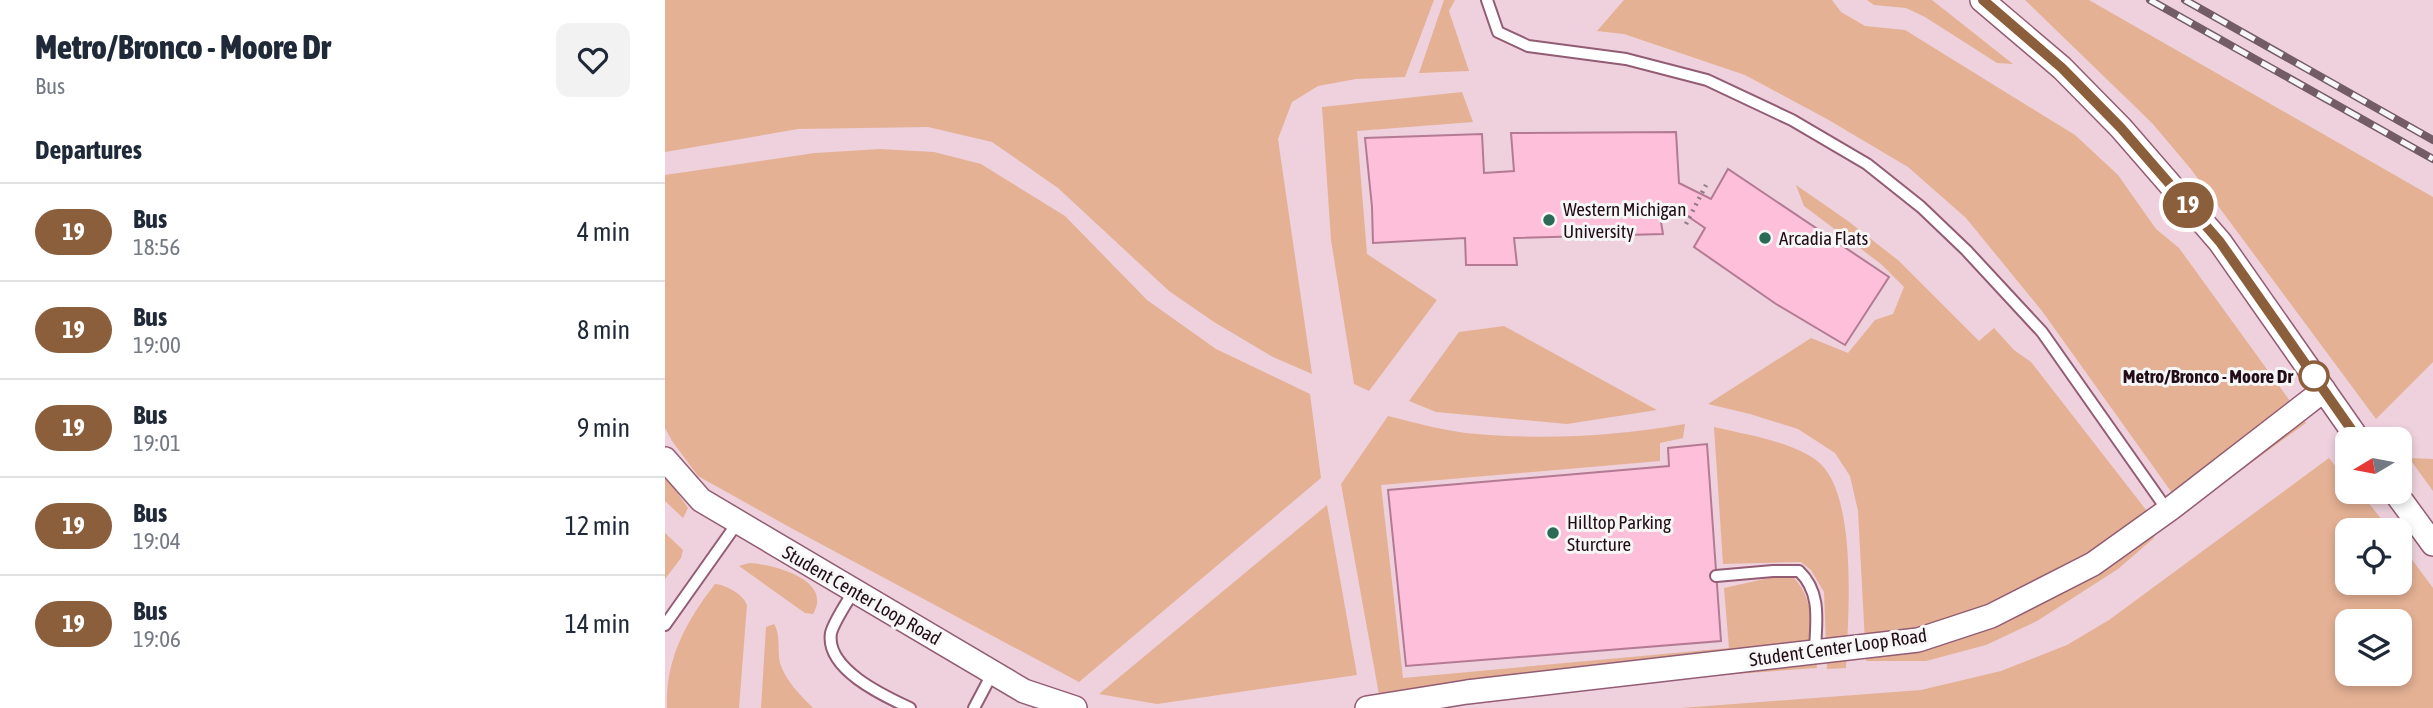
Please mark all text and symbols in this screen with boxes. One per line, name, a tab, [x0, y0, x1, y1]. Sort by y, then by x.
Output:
button: heart	[556, 23, 630, 97]
text: Metro/Bronco - Moore Dr	[35, 28, 330, 66]
text: Bus	[35, 73, 65, 99]
text: Departures	[35, 135, 142, 165]
line badge: 19	[2157, 182, 2219, 228]
text: 19	[2177, 191, 2199, 218]
place label: Western Michigan University	[1563, 198, 1686, 242]
text: Bus	[133, 204, 167, 234]
marker: Western Michigan University	[1541, 212, 1557, 228]
text: 4 min	[577, 217, 630, 247]
text: 19	[62, 218, 85, 245]
place label: Arcadia Flats	[1779, 227, 1869, 249]
marker: Arcadia Flats	[1757, 230, 1773, 246]
text: 18:56	[133, 234, 180, 260]
text: Bus	[133, 302, 167, 332]
text: 8 min	[577, 315, 630, 345]
text: 19	[62, 316, 85, 343]
text: 19:00	[133, 332, 181, 358]
marker: Metro/Bronco - Moore Dr	[2299, 361, 2329, 391]
place label: Metro/Bronco - Moore Dr	[2123, 365, 2293, 387]
text: Bus	[133, 400, 167, 430]
text: 9 min	[577, 413, 630, 443]
text: 19	[62, 414, 85, 441]
north arrow	[2335, 427, 2411, 504]
map controls	[2335, 427, 2412, 686]
text: 19:01	[133, 430, 181, 456]
text: Bus	[133, 498, 167, 528]
text: 12 min	[565, 511, 630, 541]
place label: Hilltop Parking Sturcture	[1567, 511, 1672, 555]
text: 19	[62, 512, 85, 539]
button: locate	[2335, 518, 2412, 595]
marker: Hilltop Parking Sturcture	[1545, 525, 1561, 541]
text: 19:04	[133, 528, 181, 554]
street label: Student Center Loop Road	[779, 541, 945, 649]
text: Bus	[133, 596, 167, 626]
text: 14 min	[565, 609, 630, 639]
button: layers	[2335, 609, 2412, 686]
text: 19	[62, 610, 85, 637]
street label: Student Center Loop Road	[1748, 624, 1928, 670]
text: 19:06	[133, 626, 181, 652]

